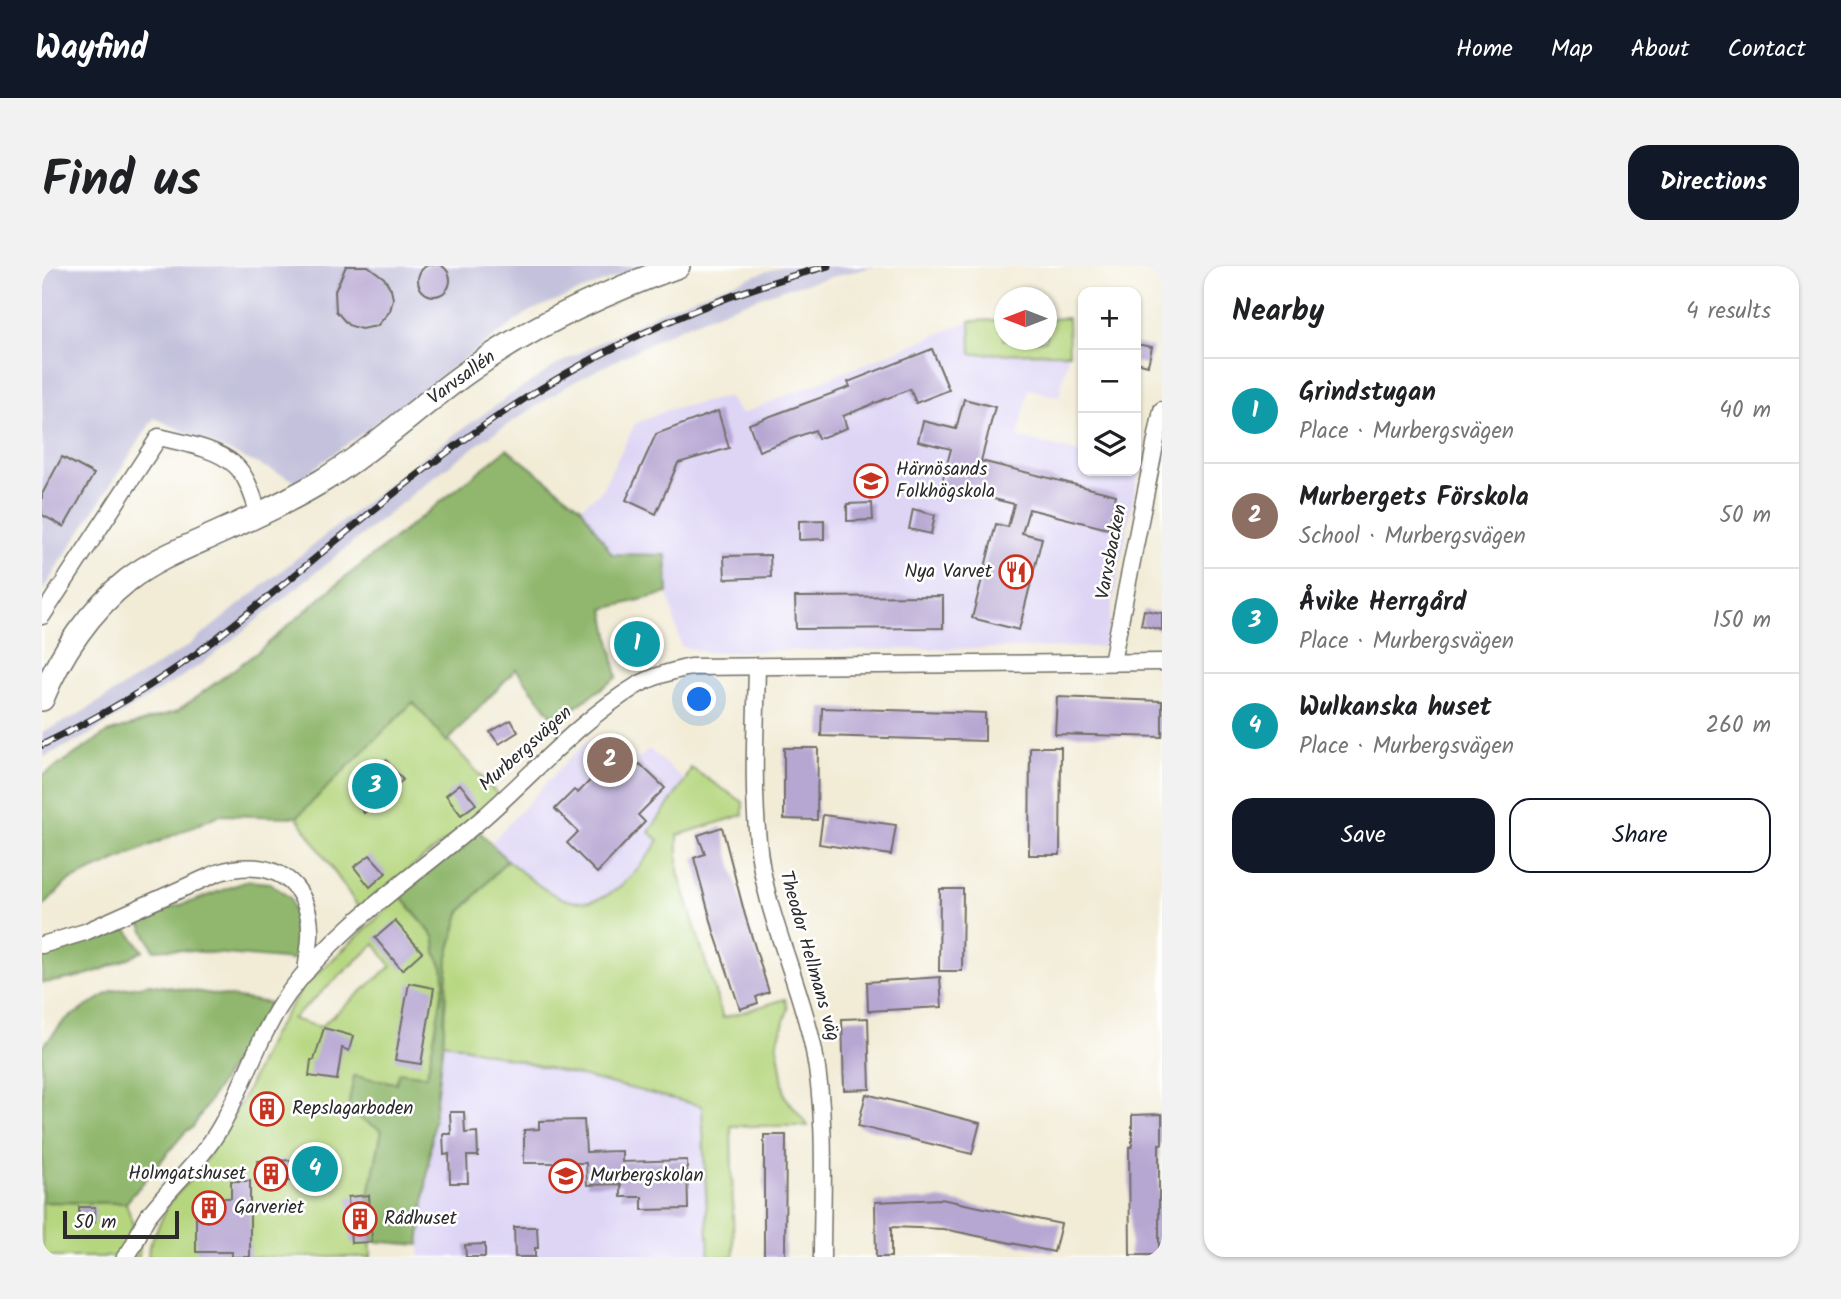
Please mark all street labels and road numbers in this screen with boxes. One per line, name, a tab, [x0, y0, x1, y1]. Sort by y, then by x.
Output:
street label: Varvsallén	[422, 343, 502, 413]
street label: Varvsbacken	[1088, 502, 1136, 602]
street label: Murbergsvägen	[472, 699, 580, 799]
street label: Theodor Hellmans väg	[770, 867, 848, 1045]

